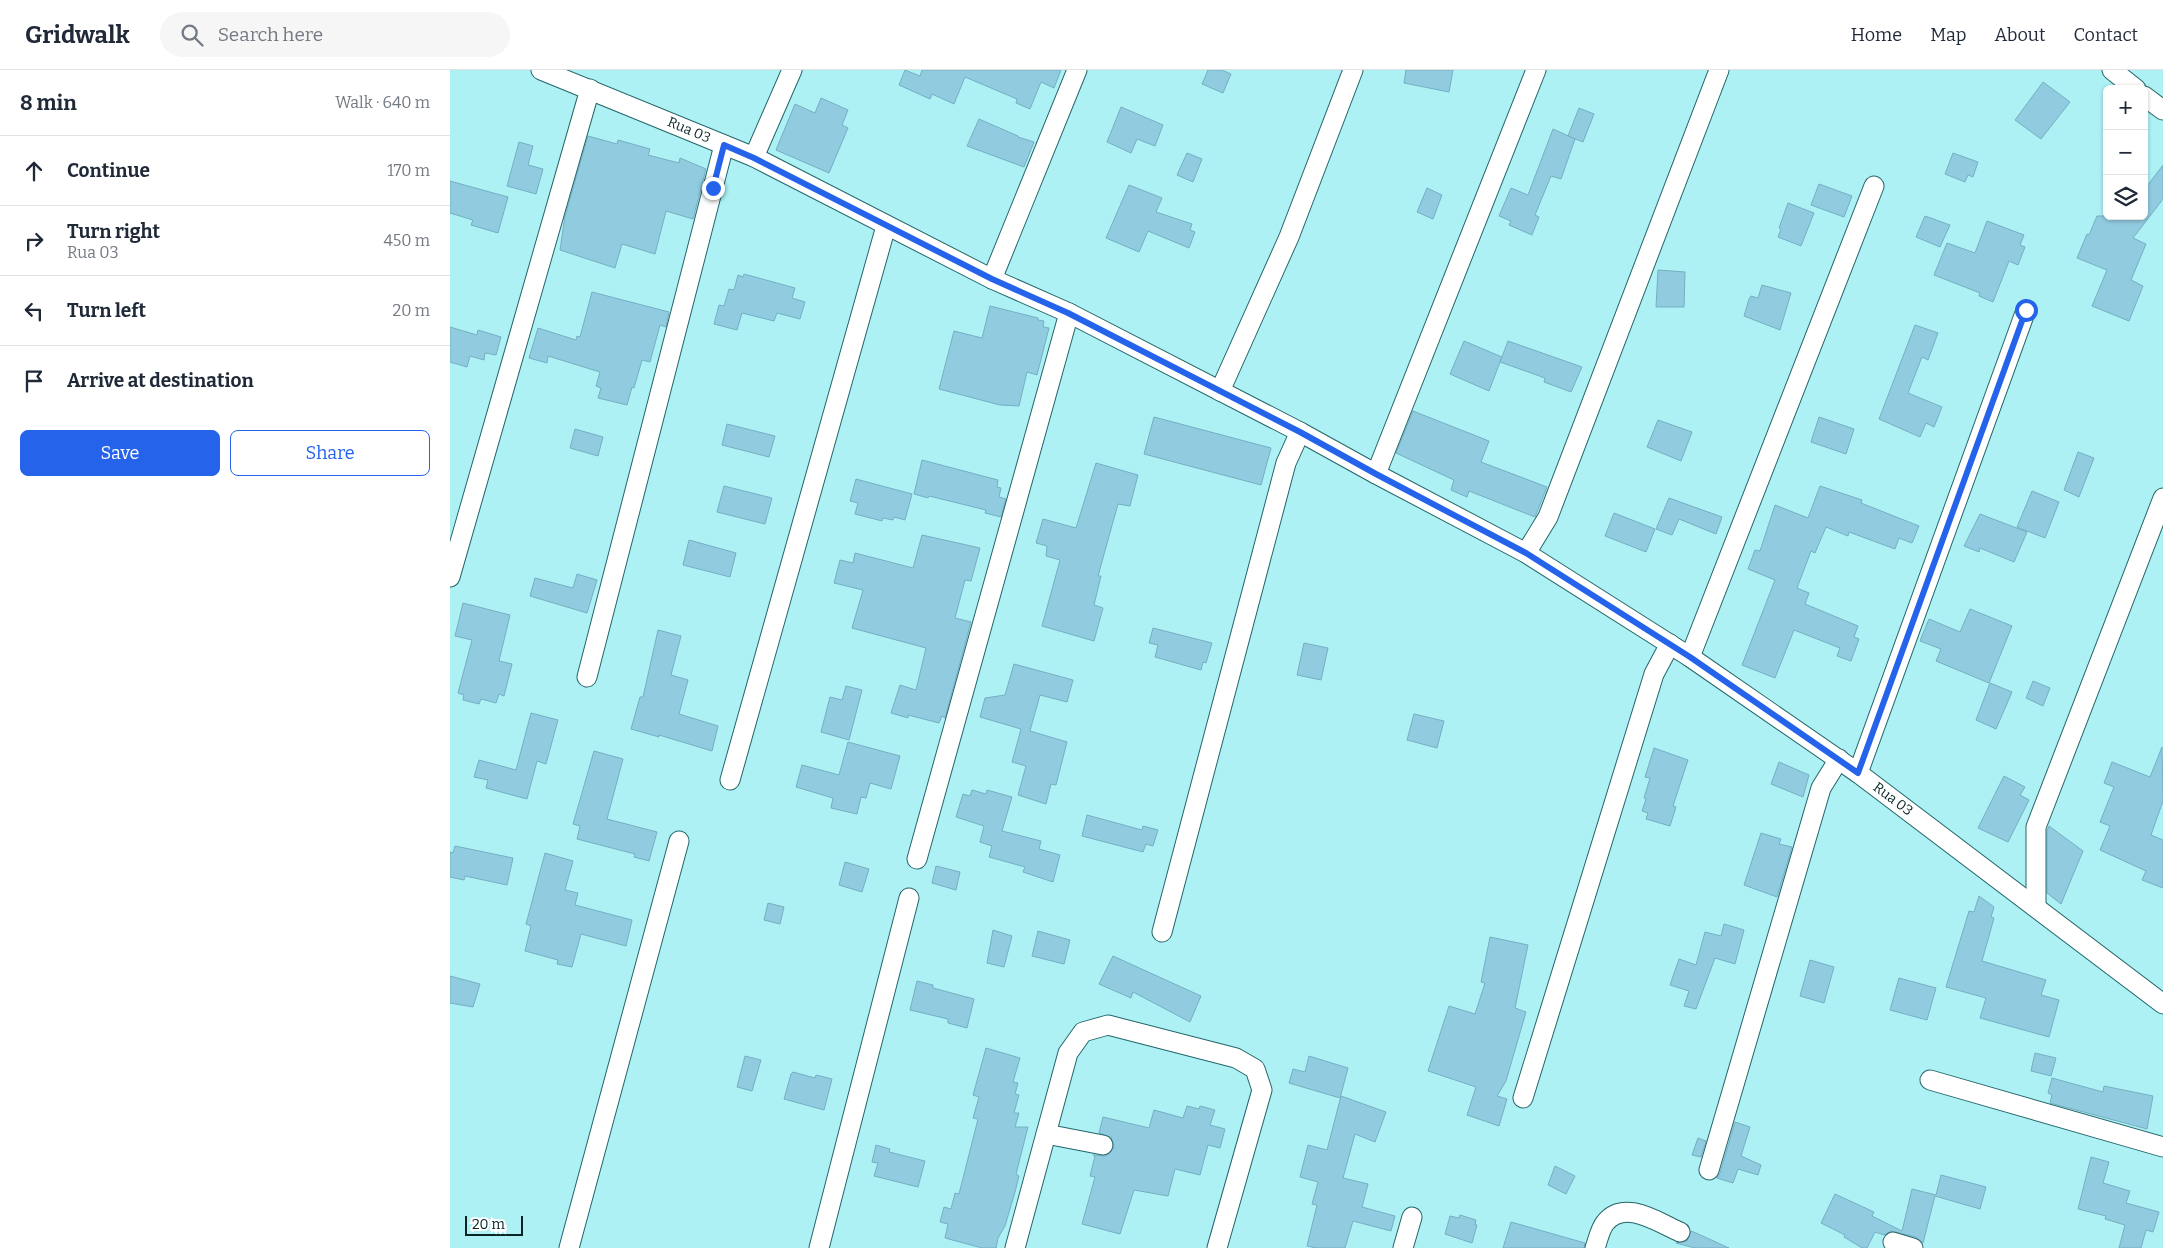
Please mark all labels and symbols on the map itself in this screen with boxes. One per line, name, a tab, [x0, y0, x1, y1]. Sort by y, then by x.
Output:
street label: Rua 03	[665, 113, 713, 147]
route end	[702, 177, 725, 200]
route start	[2015, 299, 2038, 322]
street label: Rua 03	[1870, 779, 1916, 819]
scale bar	[465, 1213, 522, 1236]

